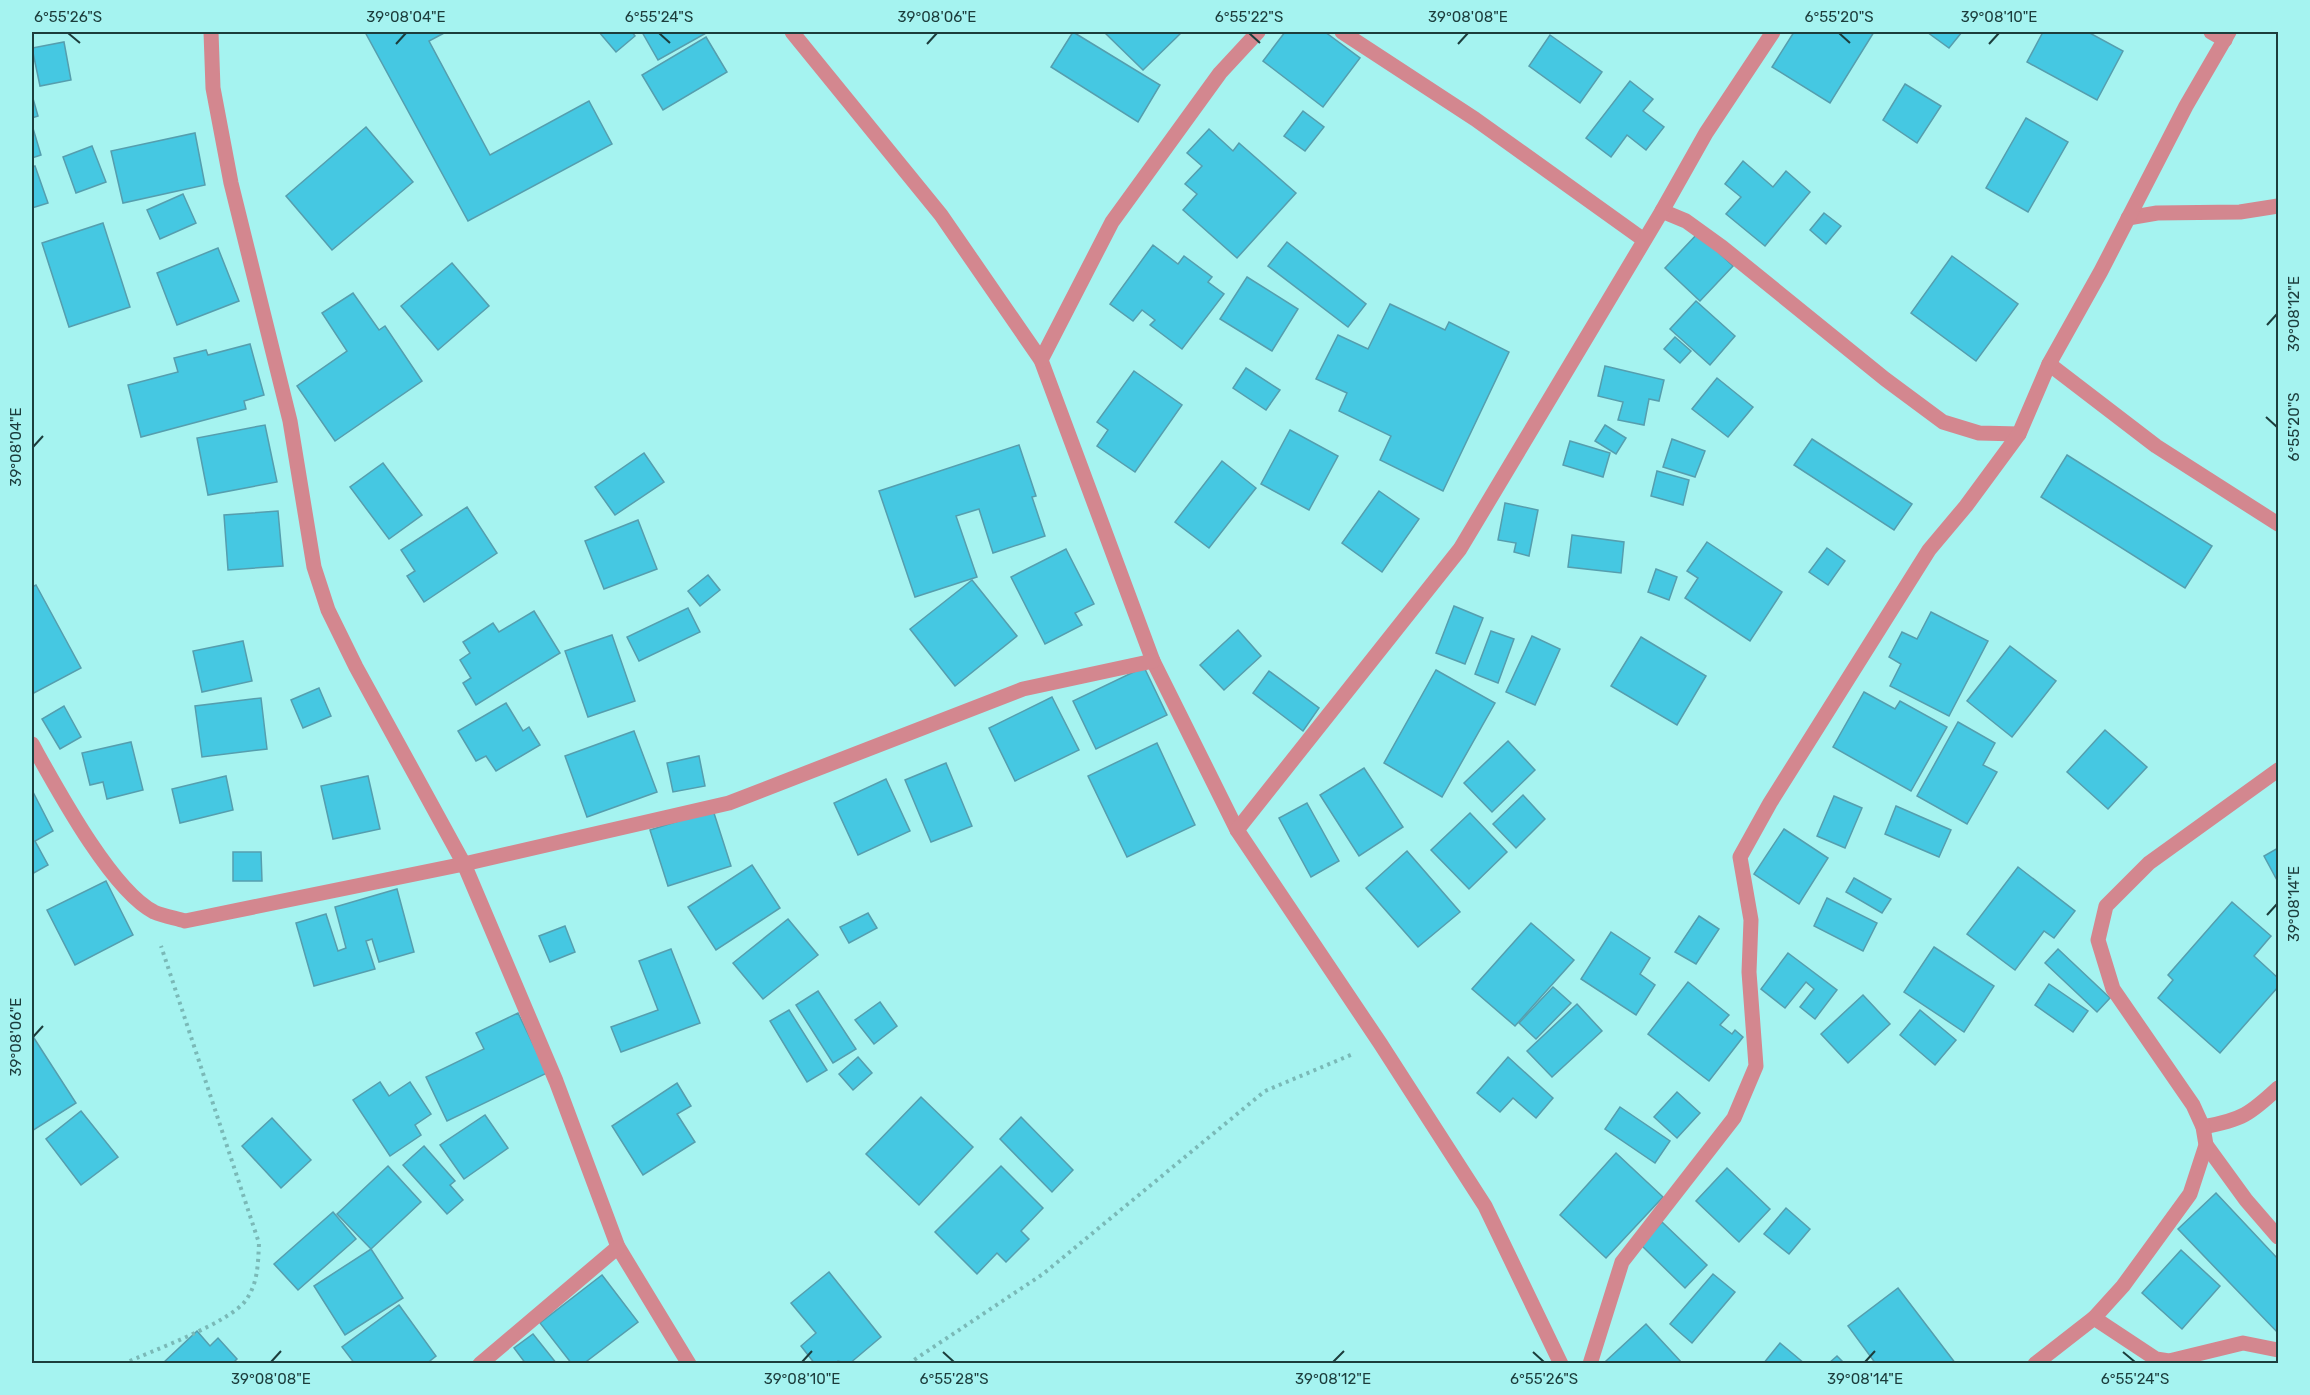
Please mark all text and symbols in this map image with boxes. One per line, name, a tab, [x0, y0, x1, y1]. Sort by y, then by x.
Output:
text: 6°55'26"S	[34, 8, 102, 26]
text: 39°08'04"E	[366, 8, 446, 26]
text: 6°55'24"S	[625, 8, 693, 26]
text: 39°08'06"E	[898, 8, 976, 26]
text: 6°55'22"S	[1215, 8, 1283, 26]
text: 39°08'08"E	[1428, 8, 1508, 26]
text: 6°55'20"S	[1804, 8, 1874, 26]
text: 39°08'10"E	[1961, 8, 2037, 26]
text: 39°08'12"E	[2285, 276, 2303, 352]
text: 6°55'20"S	[2285, 392, 2303, 462]
text: 39°08'04"E	[7, 407, 25, 487]
text: 39°08'14"E	[2285, 866, 2303, 942]
text: 39°08'06"E	[7, 998, 25, 1076]
text: 39°08'08"E	[231, 1370, 311, 1388]
text: 39°08'10"E	[764, 1370, 840, 1388]
text: 6°55'28"S	[919, 1370, 989, 1388]
text: 39°08'12"E	[1295, 1370, 1371, 1388]
text: 6°55'26"S	[1510, 1370, 1578, 1388]
text: 39°08'14"E	[1827, 1370, 1903, 1388]
text: 6°55'24"S	[2101, 1370, 2169, 1388]

